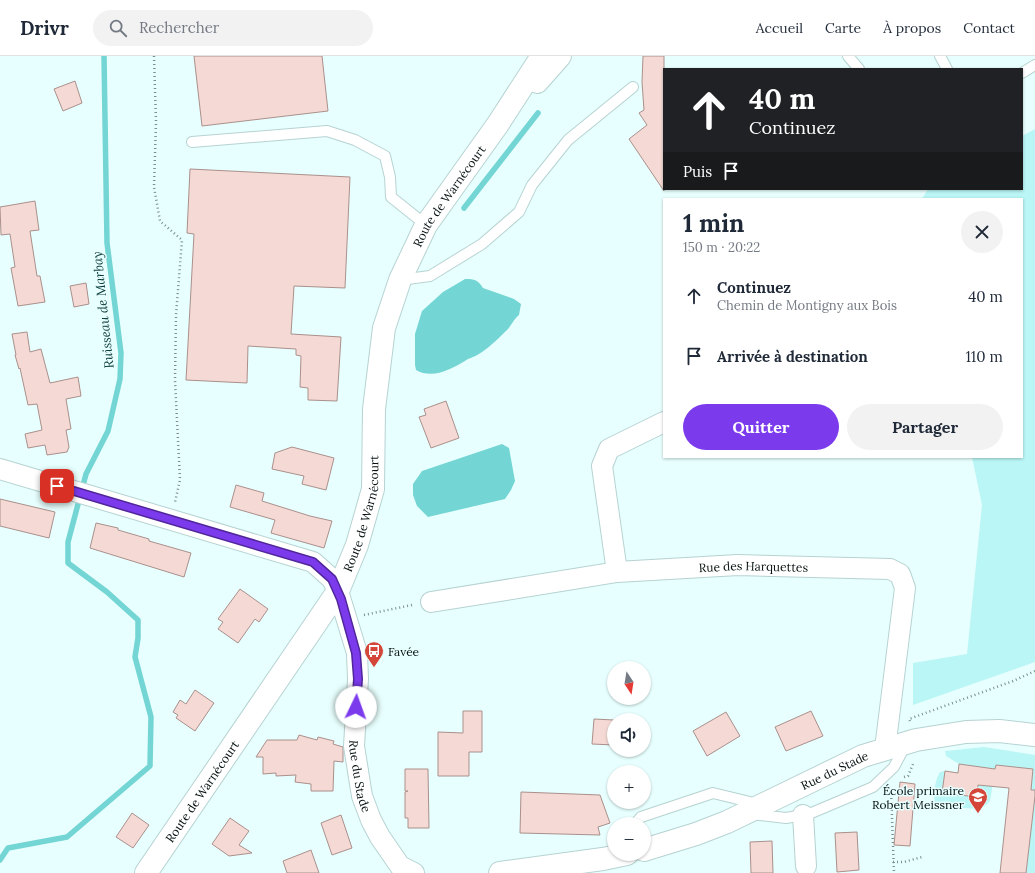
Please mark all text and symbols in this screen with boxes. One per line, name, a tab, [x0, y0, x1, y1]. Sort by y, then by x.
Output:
search box	[93, 10, 373, 46]
text: Drivr	[20, 16, 69, 40]
icon: search	[107, 17, 129, 39]
text: Rechercher	[139, 18, 219, 37]
text: Accueil	[756, 19, 803, 37]
text: Carte	[825, 19, 861, 37]
text: À propos	[883, 19, 941, 37]
text: Contact	[963, 19, 1015, 37]
text: 40 m	[749, 81, 815, 117]
icon: ahead	[683, 84, 735, 136]
text: Continuez	[749, 116, 836, 139]
street label: Route de Warnécourt	[409, 142, 488, 249]
icon: arrive	[720, 160, 742, 182]
text: Puis	[683, 162, 712, 181]
text: 1 min	[683, 208, 744, 239]
button: close	[961, 211, 1003, 253]
text: 150 m · 20:22	[683, 239, 760, 256]
water label: Ruisseau de Marbay	[88, 250, 118, 369]
text: Continuez	[717, 278, 791, 297]
icon: ahead	[683, 285, 705, 307]
text: 40 m	[968, 287, 1003, 306]
text: Chemin de Montigny aux Bois	[717, 297, 897, 314]
icon: arrive	[683, 345, 705, 367]
text: Arrivée à destination	[717, 347, 868, 366]
text: 110 m	[965, 347, 1003, 366]
button: Quitter	[683, 404, 839, 450]
button: Partager	[847, 404, 1003, 450]
street label: Route de Warnécourt	[339, 455, 381, 574]
pin	[40, 469, 74, 503]
icon: arrive	[46, 475, 68, 497]
street label: Rue des Harquettes	[698, 557, 809, 575]
bus stop icon: Favée	[363, 640, 385, 668]
place label: Favée	[388, 644, 420, 659]
north arrow	[607, 661, 651, 705]
map controls	[607, 661, 651, 861]
position arrow	[335, 686, 377, 728]
button: sound	[607, 713, 651, 757]
street label: Route de Warnécourt	[162, 737, 242, 845]
street label: Rue du Stade	[346, 740, 375, 815]
street label: Rue du Stade	[798, 747, 870, 793]
button: +	[607, 765, 651, 809]
place label: École primaire Robert Meissner	[872, 783, 965, 812]
school or university icon: École primaire Robert Meissner	[967, 786, 989, 814]
button: −	[607, 817, 651, 861]

